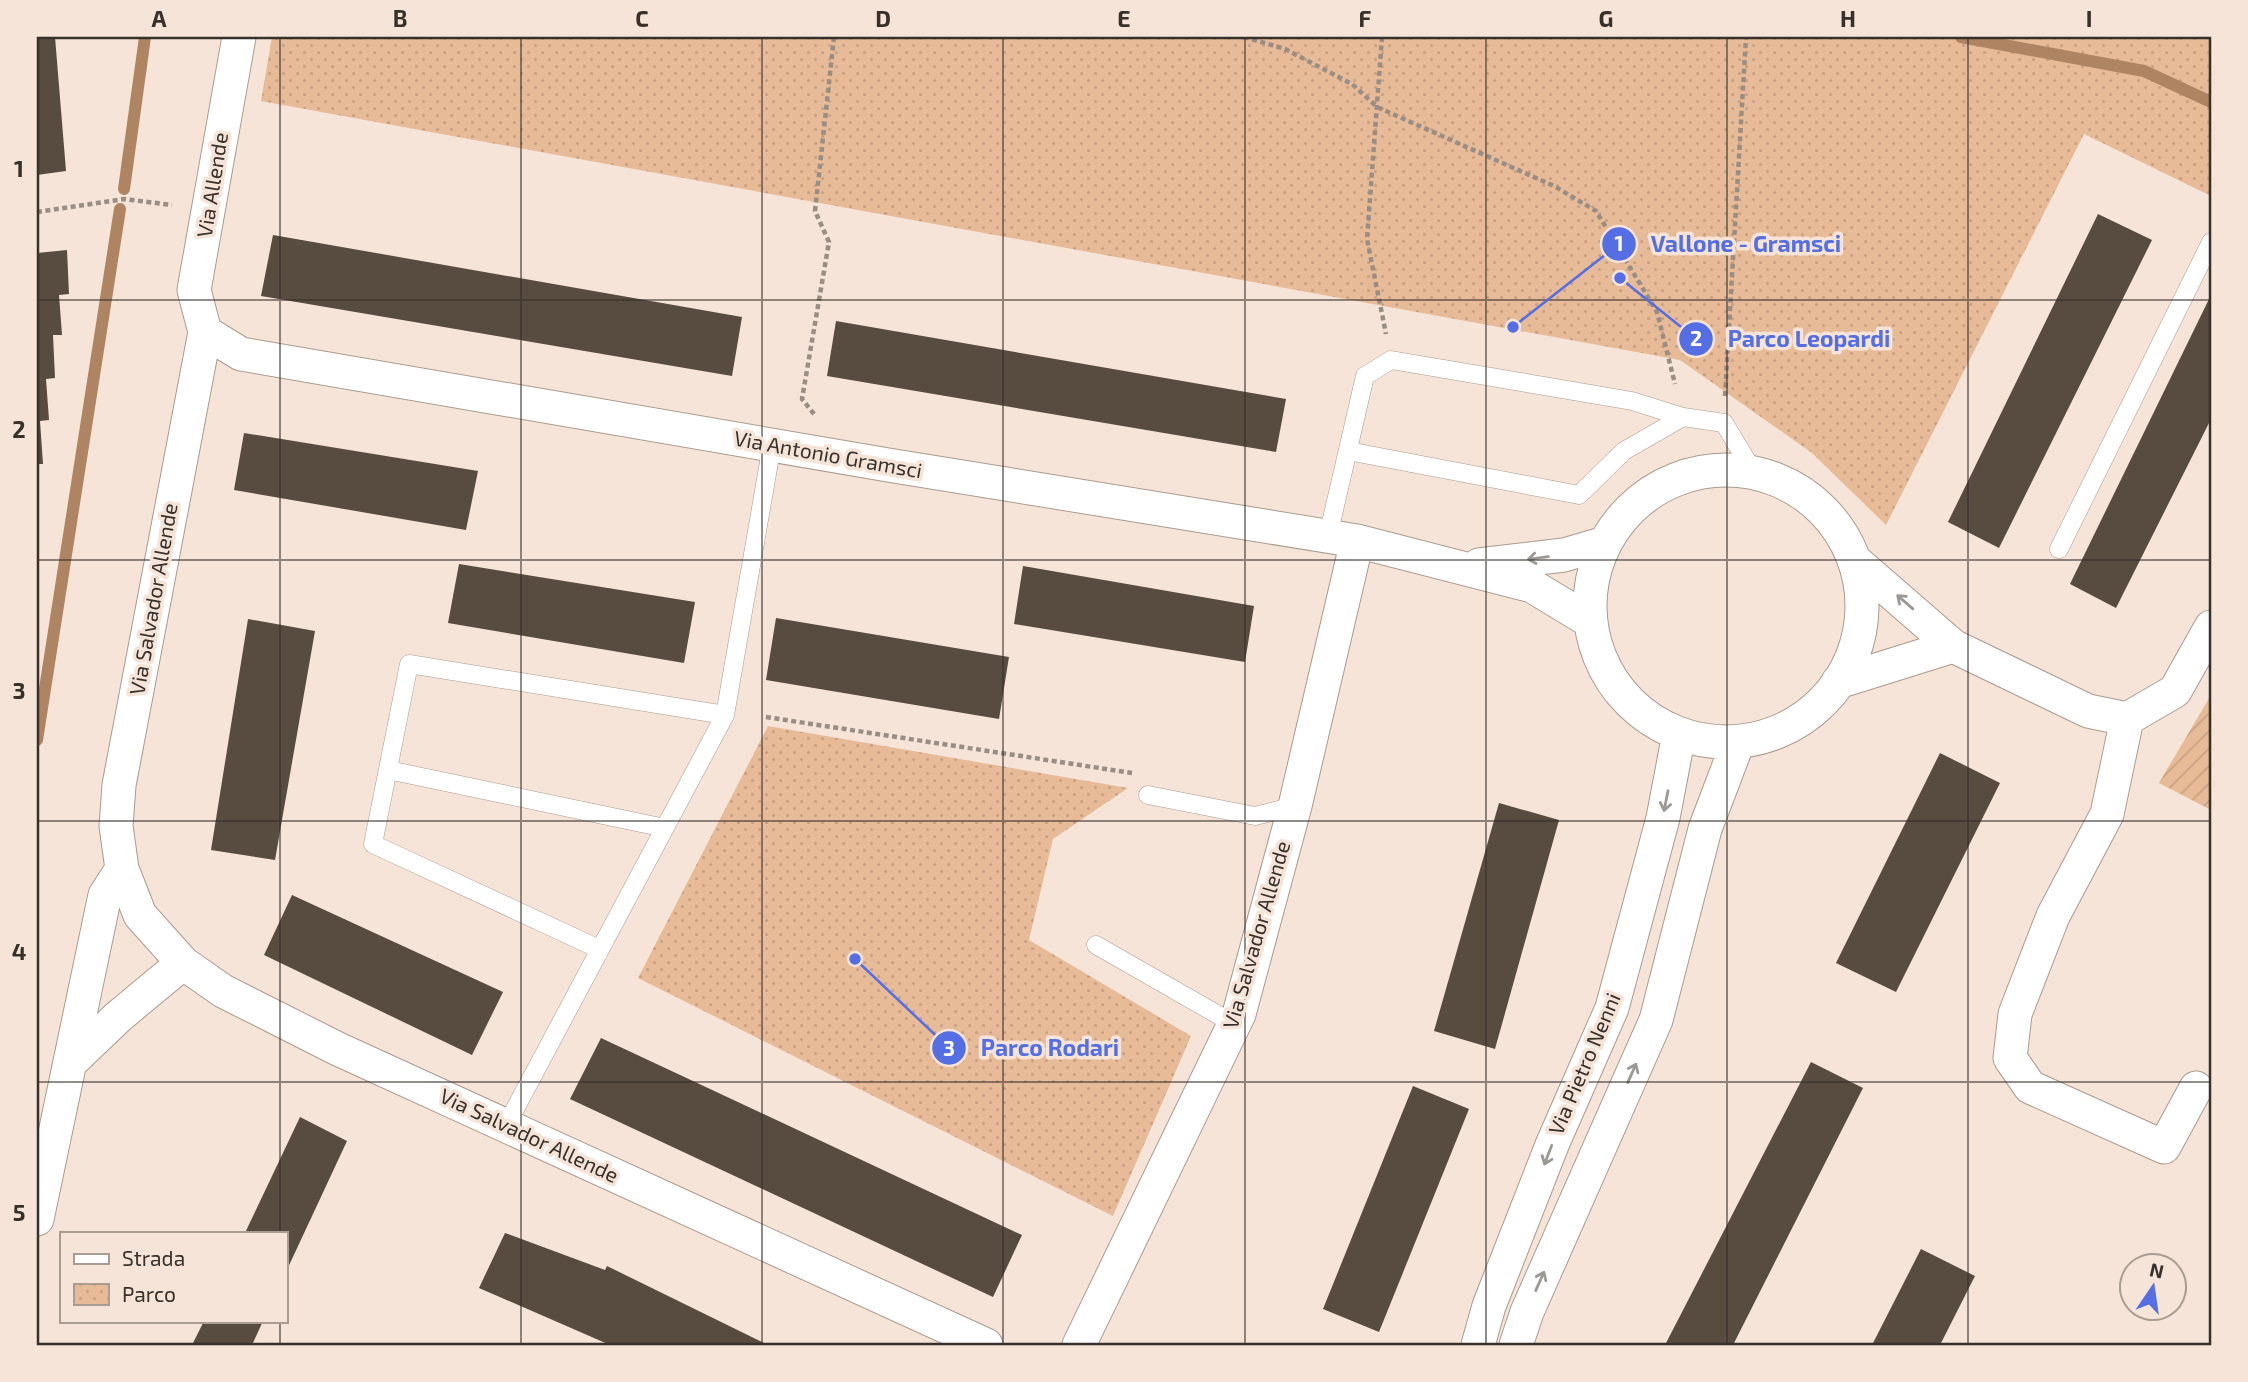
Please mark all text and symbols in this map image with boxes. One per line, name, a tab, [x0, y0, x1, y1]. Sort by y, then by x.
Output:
text: A	[151, 4, 167, 32]
text: B	[393, 4, 407, 32]
text: C	[635, 4, 649, 32]
text: D	[875, 4, 891, 32]
text: E	[1117, 4, 1131, 32]
text: F	[1359, 4, 1372, 32]
text: G	[1599, 4, 1613, 32]
text: H	[1840, 4, 1856, 32]
text: I	[2086, 4, 2092, 32]
street label: Via Allende	[191, 130, 232, 239]
text: 1	[14, 154, 24, 182]
callout: Vallone - Gramsci	[1602, 222, 1855, 266]
text: Vallone - Gramsci	[1651, 229, 1841, 257]
text: 1	[1614, 230, 1624, 255]
callout: Parco Leopardi	[1678, 317, 1904, 361]
text: Parco Leopardi	[1728, 324, 1890, 352]
text: 2	[1690, 325, 1702, 350]
text: 2	[12, 415, 26, 443]
street label: Via Antonio Gramsci	[732, 425, 924, 482]
street label: Via Salvador Allende	[123, 501, 182, 697]
one-way arrow	[1527, 552, 1550, 565]
one-way arrow	[1896, 594, 1914, 610]
text: 3	[12, 676, 26, 704]
one-way arrow	[1659, 789, 1672, 812]
street label: Via Salvador Allende	[1217, 838, 1294, 1031]
text: 4	[12, 937, 26, 965]
street label: Via Pietro Nenni	[1543, 989, 1625, 1138]
callout: Parco Rodari	[932, 1026, 1133, 1070]
text: Parco Rodari	[981, 1033, 1119, 1061]
text: 3	[943, 1035, 955, 1060]
one-way arrow	[1626, 1063, 1639, 1085]
street label: Via Salvador Allende	[436, 1082, 623, 1187]
one-way arrow	[1540, 1144, 1553, 1166]
text: 5	[13, 1198, 25, 1226]
legend	[60, 1232, 287, 1322]
text: Strada	[122, 1245, 185, 1270]
north arrow	[2118, 1252, 2188, 1322]
text: N	[2148, 1257, 2166, 1283]
one-way arrow	[1534, 1271, 1547, 1293]
text: Parco	[122, 1281, 176, 1306]

